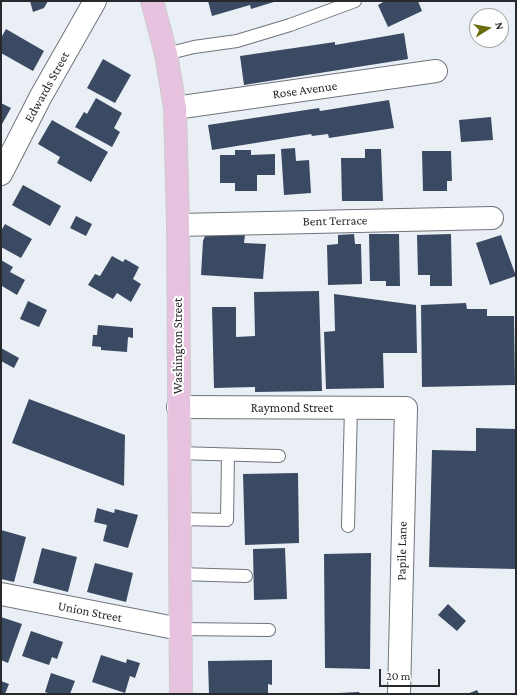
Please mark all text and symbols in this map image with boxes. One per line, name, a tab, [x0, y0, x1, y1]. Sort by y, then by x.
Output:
north arrow	[469, 8, 509, 48]
text: N	[493, 21, 506, 31]
street label: Edwards Street	[21, 49, 73, 125]
street label: Rose Avenue	[272, 78, 338, 102]
street label: Bent Terrace	[302, 213, 368, 229]
street label: Washington Street	[170, 298, 186, 394]
street label: Raymond Street	[251, 400, 333, 416]
street label: Papile Lane	[394, 521, 410, 581]
street label: Union Street	[57, 598, 123, 626]
scale bar	[381, 661, 442, 687]
text: 20 m	[386, 669, 410, 683]

